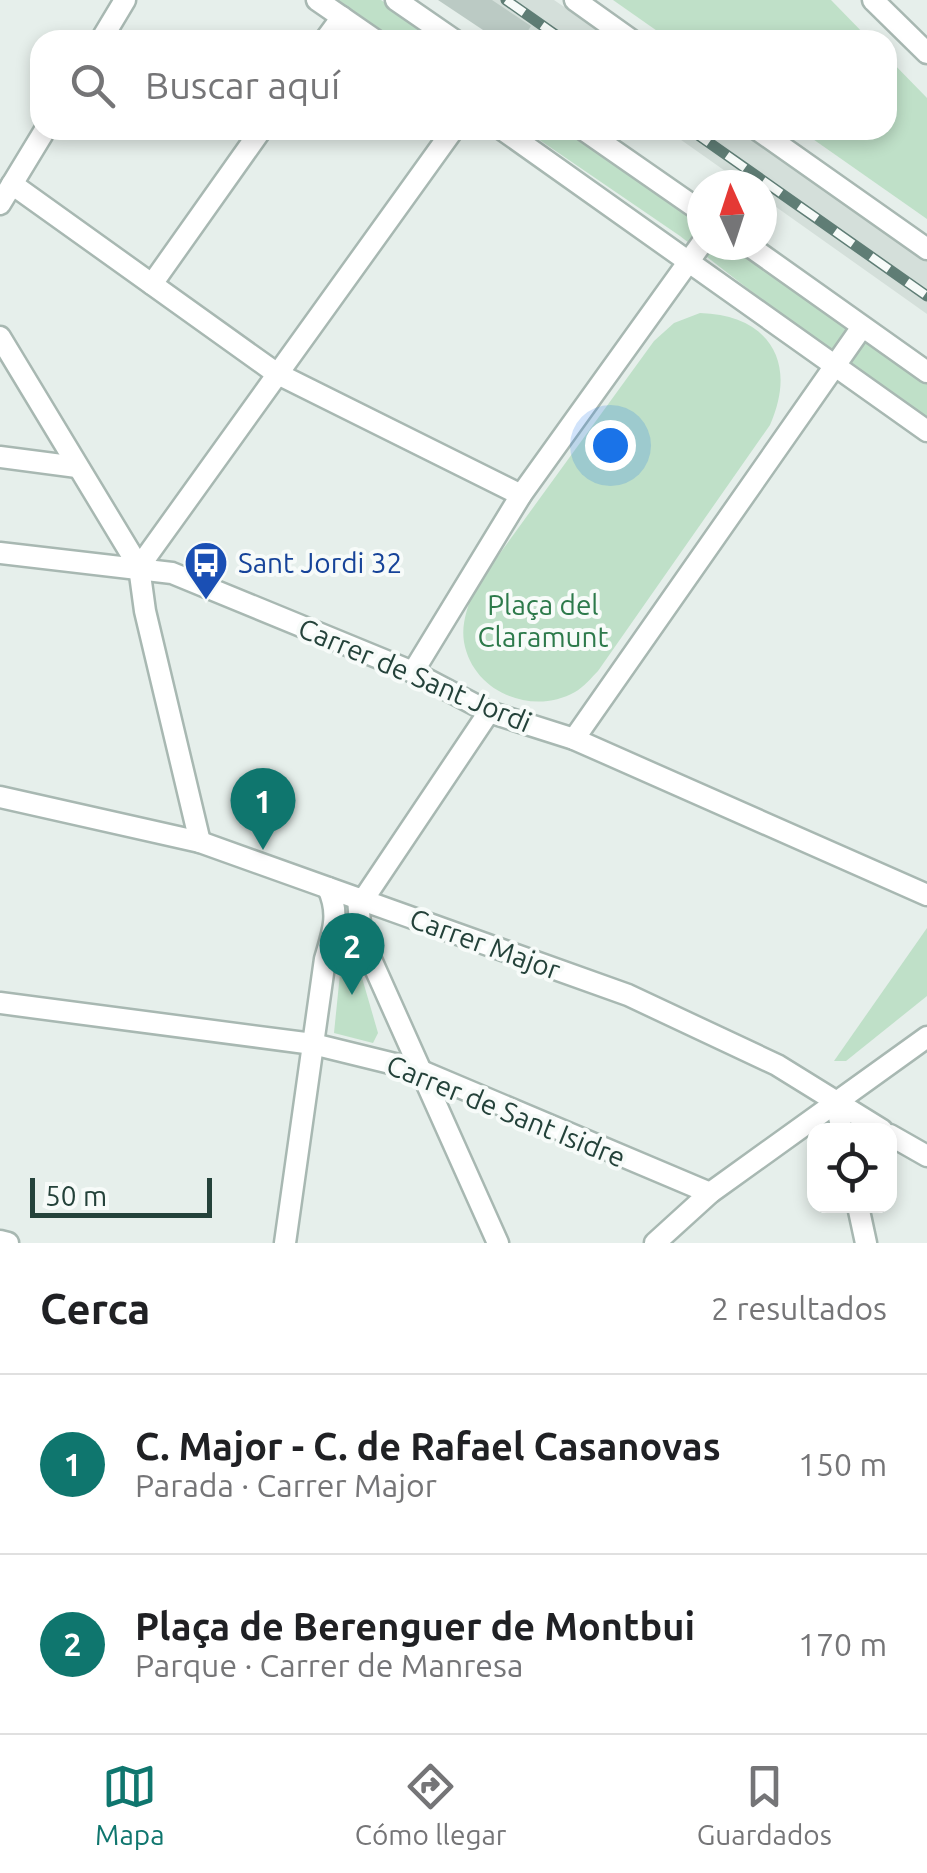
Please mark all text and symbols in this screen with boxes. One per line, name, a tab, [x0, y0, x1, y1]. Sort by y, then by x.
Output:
search box	[30, 30, 897, 140]
icon: search	[65, 58, 120, 113]
text: Buscar aquí	[145, 64, 340, 106]
north arrow	[687, 170, 777, 260]
your location	[585, 420, 636, 471]
bus stop icon: Sant Jordi 32	[183, 540, 229, 601]
place label: Sant Jordi 32	[238, 547, 402, 578]
park label: Plaça del Claramunt	[477, 589, 609, 652]
street label: Carrer de Sant Jordi	[294, 611, 536, 738]
pin: 1	[230, 768, 296, 850]
street label: Carrer Major	[406, 902, 565, 985]
pin: 2	[320, 912, 384, 995]
street label: Carrer de Sant Isidre	[382, 1048, 630, 1173]
map controls	[807, 1123, 897, 1213]
button: locate	[807, 1123, 897, 1213]
scale bar	[30, 1173, 212, 1218]
text: 50 m	[45, 1180, 107, 1211]
text: Cerca	[40, 1285, 150, 1332]
text: 2 resultados	[711, 1290, 887, 1326]
text: C. Major - C. de Rafael Casanovas	[135, 1425, 721, 1467]
text: 1	[63, 1446, 82, 1482]
text: 150 m	[798, 1446, 887, 1482]
text: Parada · Carrer Major	[135, 1467, 437, 1503]
text: Plaça de Berenguer de Montbui	[135, 1605, 695, 1647]
text: 2	[63, 1626, 82, 1662]
text: 170 m	[798, 1626, 887, 1662]
text: Parque · Carrer de Manresa	[135, 1647, 523, 1683]
tab: Mapa	[95, 1759, 165, 1850]
tab: Cómo llegar	[355, 1759, 507, 1850]
tab: Guardados	[697, 1759, 832, 1850]

